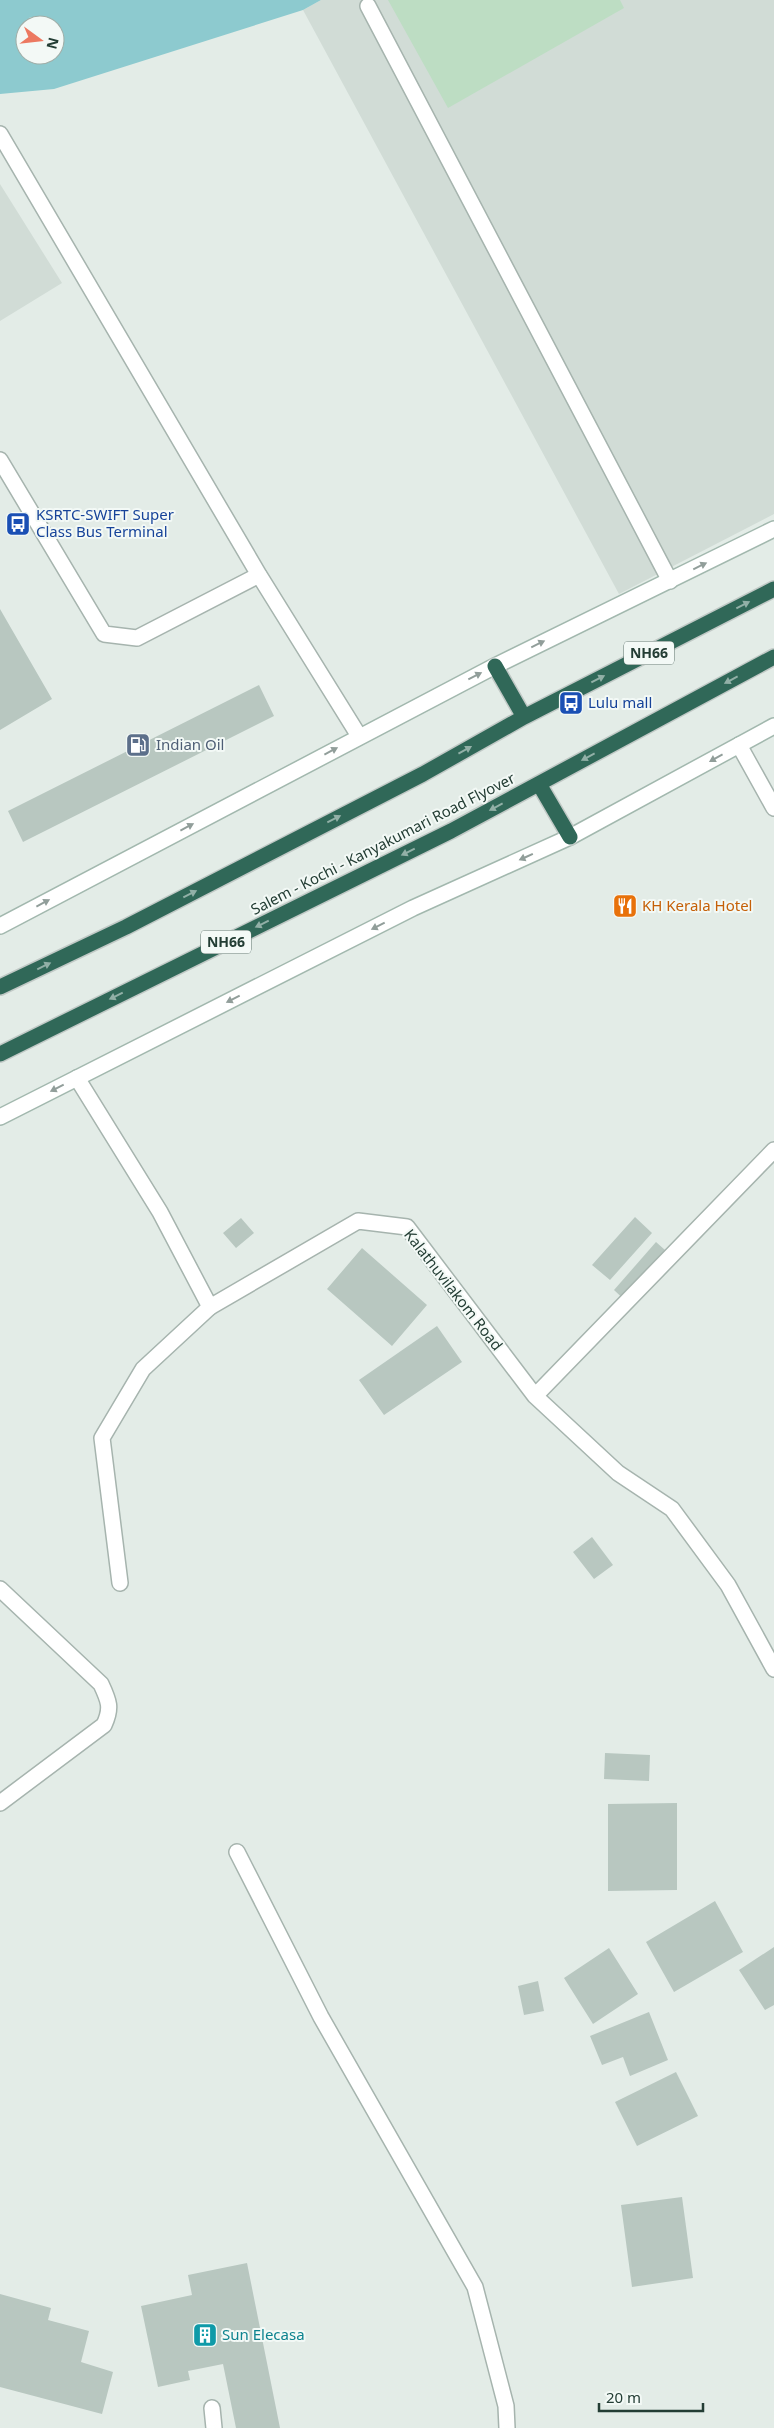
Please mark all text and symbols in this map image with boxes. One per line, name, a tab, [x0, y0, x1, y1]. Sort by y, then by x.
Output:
north arrow	[15, 15, 65, 65]
text: N	[42, 36, 64, 51]
place label: KSRTC-SWIFT Super Class Bus Terminal	[36, 504, 174, 541]
bus stop icon: KSRTC-SWIFT Super Class Bus Terminal	[5, 511, 31, 537]
one-way arrow	[693, 562, 707, 570]
one-way arrow	[736, 601, 750, 609]
one-way arrow	[531, 640, 546, 649]
road number: NH66	[624, 641, 674, 664]
one-way arrow	[467, 672, 482, 680]
one-way arrow	[591, 675, 605, 683]
one-way arrow	[724, 676, 738, 684]
bus stop icon: Lulu mall	[558, 690, 584, 716]
place label: Lulu mall	[588, 692, 652, 712]
fuel station icon: Indian Oil	[125, 732, 151, 758]
place label: Indian Oil	[156, 734, 225, 754]
one-way arrow	[458, 746, 473, 754]
one-way arrow	[323, 747, 338, 755]
one-way arrow	[581, 753, 595, 762]
one-way arrow	[709, 754, 723, 762]
street label: Salem - Kochi - Kanyakumari Road Flyover	[247, 767, 518, 919]
one-way arrow	[489, 803, 503, 811]
one-way arrow	[327, 815, 341, 823]
one-way arrow	[180, 823, 194, 831]
one-way arrow	[401, 849, 415, 857]
one-way arrow	[519, 854, 533, 862]
one-way arrow	[182, 890, 197, 898]
restaurant icon: KH Kerala Hotel	[612, 893, 638, 919]
place label: KH Kerala Hotel	[642, 895, 752, 915]
one-way arrow	[36, 899, 50, 907]
one-way arrow	[255, 921, 269, 929]
one-way arrow	[371, 922, 386, 930]
road number: NH66	[201, 930, 251, 954]
one-way arrow	[37, 961, 51, 969]
one-way arrow	[109, 992, 124, 1001]
one-way arrow	[226, 995, 240, 1003]
one-way arrow	[50, 1084, 64, 1092]
street label: Kalathuvilakom Road	[400, 1225, 507, 1354]
building icon: Sun Elecasa	[192, 2322, 218, 2348]
place label: Sun Elecasa	[222, 2324, 305, 2344]
scale bar	[599, 2380, 703, 2412]
text: 20 m	[606, 2387, 641, 2407]

